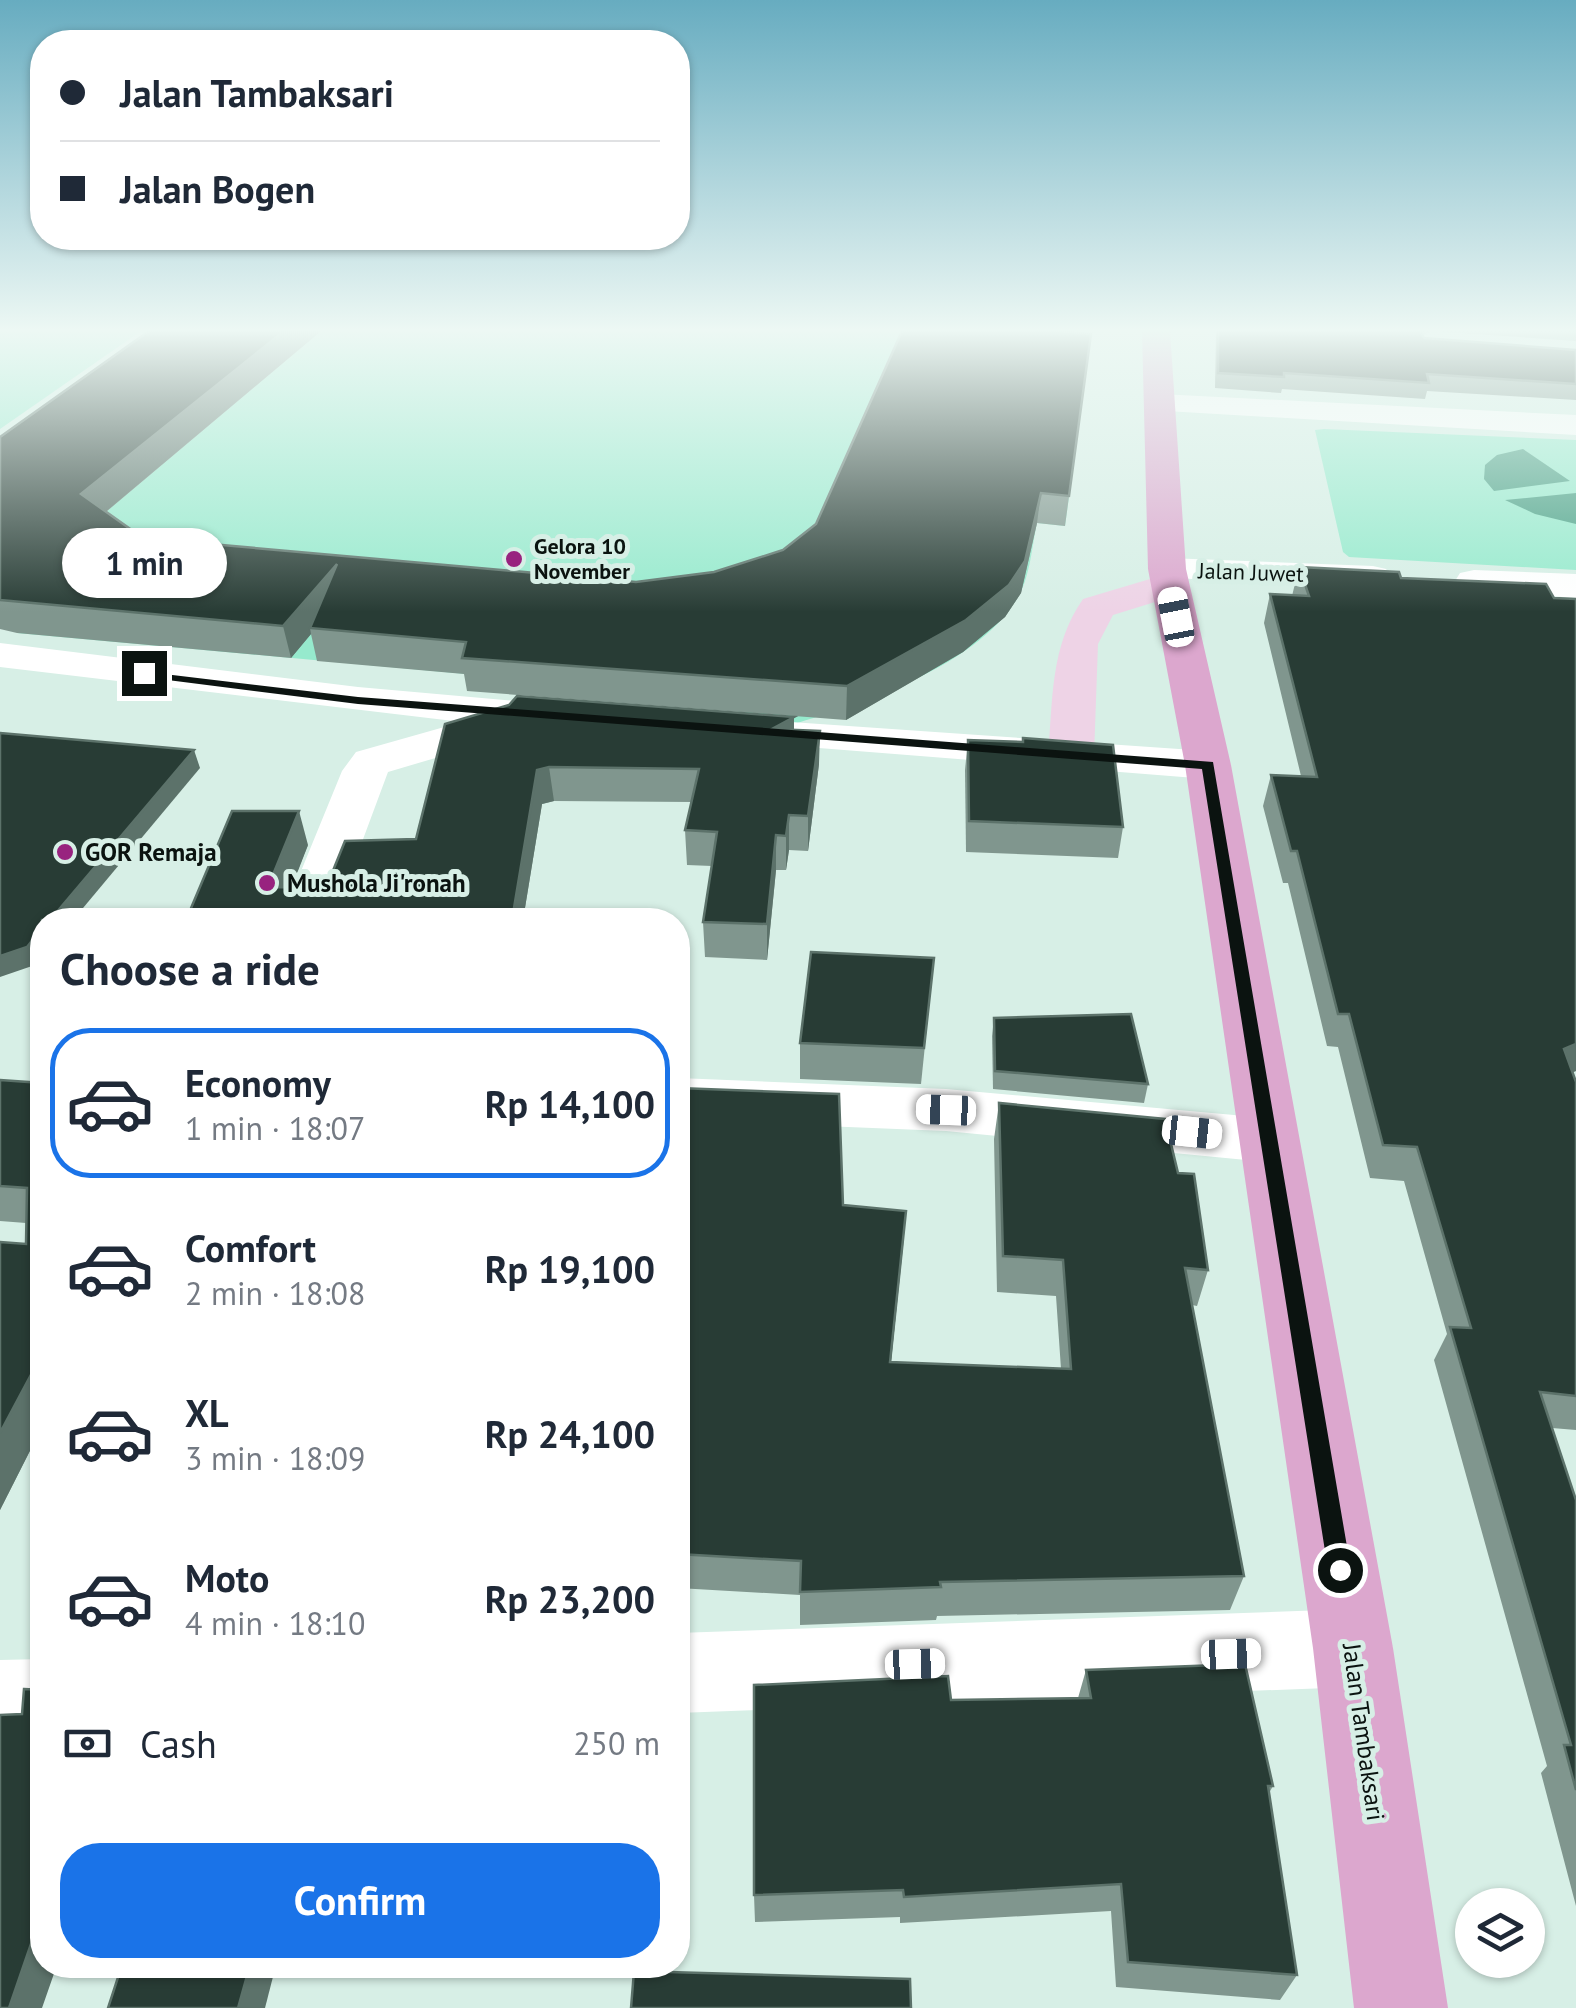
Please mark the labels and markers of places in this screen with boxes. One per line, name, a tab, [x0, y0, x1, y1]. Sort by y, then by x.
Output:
place label: Gelora 10 November	[534, 532, 630, 585]
marker: Gelora 10 November	[503, 548, 525, 570]
place label: GOR Remaja	[85, 836, 217, 868]
marker: GOR Remaja	[54, 841, 76, 863]
place label: Mushola Ji'ronah	[287, 867, 466, 899]
marker: Mushola Ji'ronah	[256, 872, 278, 894]

